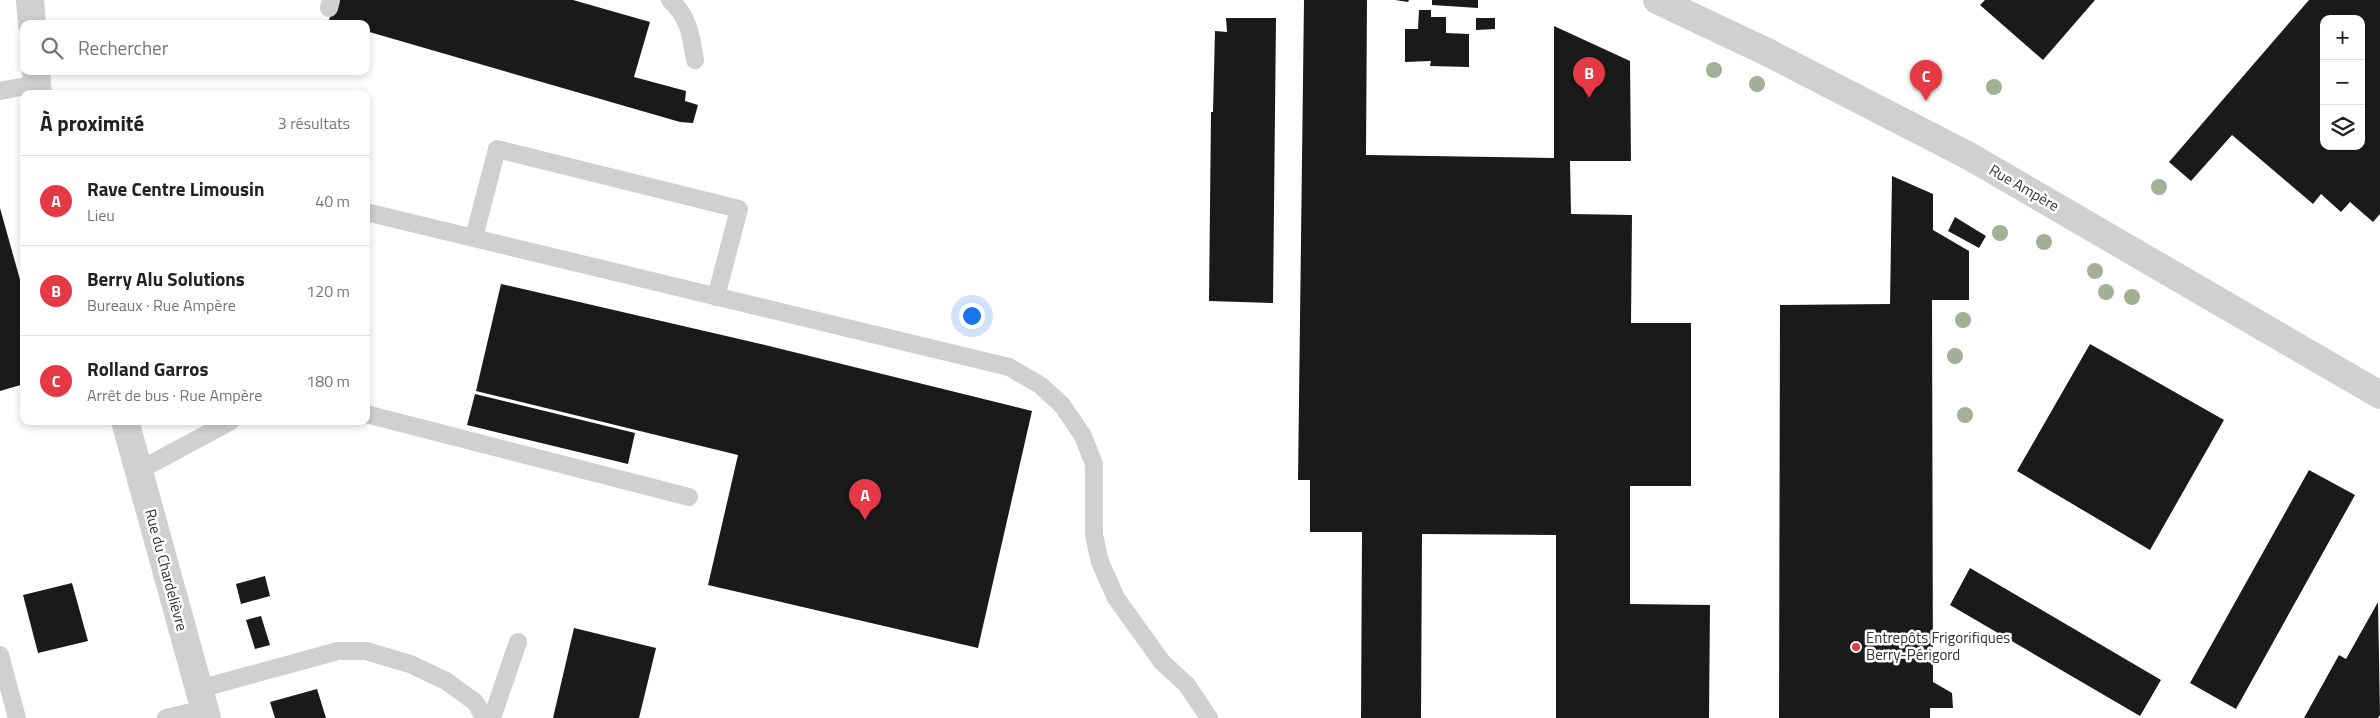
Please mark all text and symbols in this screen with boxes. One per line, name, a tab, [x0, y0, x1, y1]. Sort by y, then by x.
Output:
map controls	[2320, 15, 2365, 150]
button: +	[2320, 15, 2365, 60]
search box	[20, 20, 370, 75]
text: Rechercher	[78, 33, 168, 62]
icon: search	[38, 34, 66, 62]
pin: B	[1573, 57, 1605, 98]
pin: C	[1910, 60, 1942, 101]
button: −	[2320, 60, 2365, 105]
button: layers	[2320, 105, 2365, 150]
text: À proximité	[40, 107, 144, 139]
text: 3 résultats	[278, 111, 350, 135]
street label: Rue Ampère	[1985, 158, 2064, 217]
text: Rave Centre Limousin	[87, 174, 265, 203]
text: A	[51, 189, 61, 213]
text: 40 m	[315, 189, 350, 213]
text: Lieu	[87, 203, 115, 227]
text: Berry Alu Solutions	[87, 264, 245, 293]
text: B	[51, 279, 61, 303]
text: 120 m	[306, 279, 350, 303]
text: Bureaux · Rue Ampère	[87, 293, 236, 317]
your location	[959, 303, 985, 329]
text: Rolland Garros	[87, 354, 208, 383]
text: C	[52, 369, 60, 393]
text: 180 m	[306, 369, 350, 393]
text: Arrêt de bus · Rue Ampère	[87, 383, 262, 407]
pin: A	[849, 479, 881, 520]
street label: Rue du Chardelièvre	[139, 506, 194, 633]
place label: Entrepôts Frigorifiques Berry-Périgord	[1866, 626, 2010, 666]
marker: Entrepôts Frigorifiques Berry-Périgord	[1850, 641, 1862, 653]

